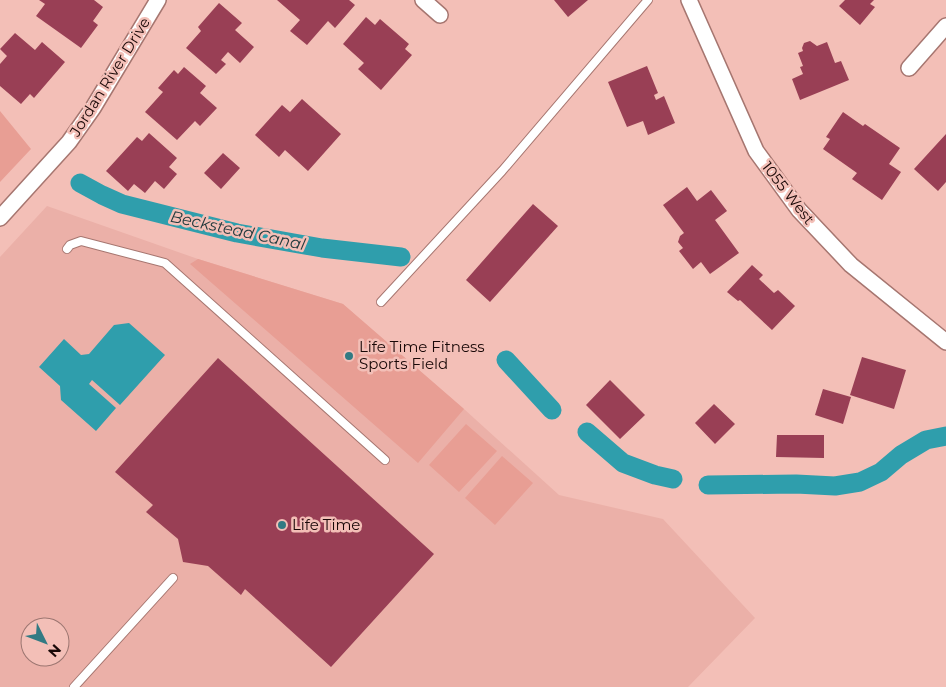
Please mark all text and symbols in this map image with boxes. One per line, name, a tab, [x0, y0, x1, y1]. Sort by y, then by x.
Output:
street label: Jordan River Drive	[65, 14, 154, 141]
street label: 1055 West	[758, 157, 819, 228]
water label: Beckstead Canal	[169, 207, 308, 254]
place label: Life Time Fitness Sports Field	[359, 337, 485, 373]
marker: Life Time Fitness Sports Field	[343, 350, 355, 362]
place label: Life Time	[292, 515, 360, 534]
marker: Life Time	[276, 519, 288, 531]
north arrow	[20, 617, 70, 667]
text: N	[44, 640, 65, 661]

